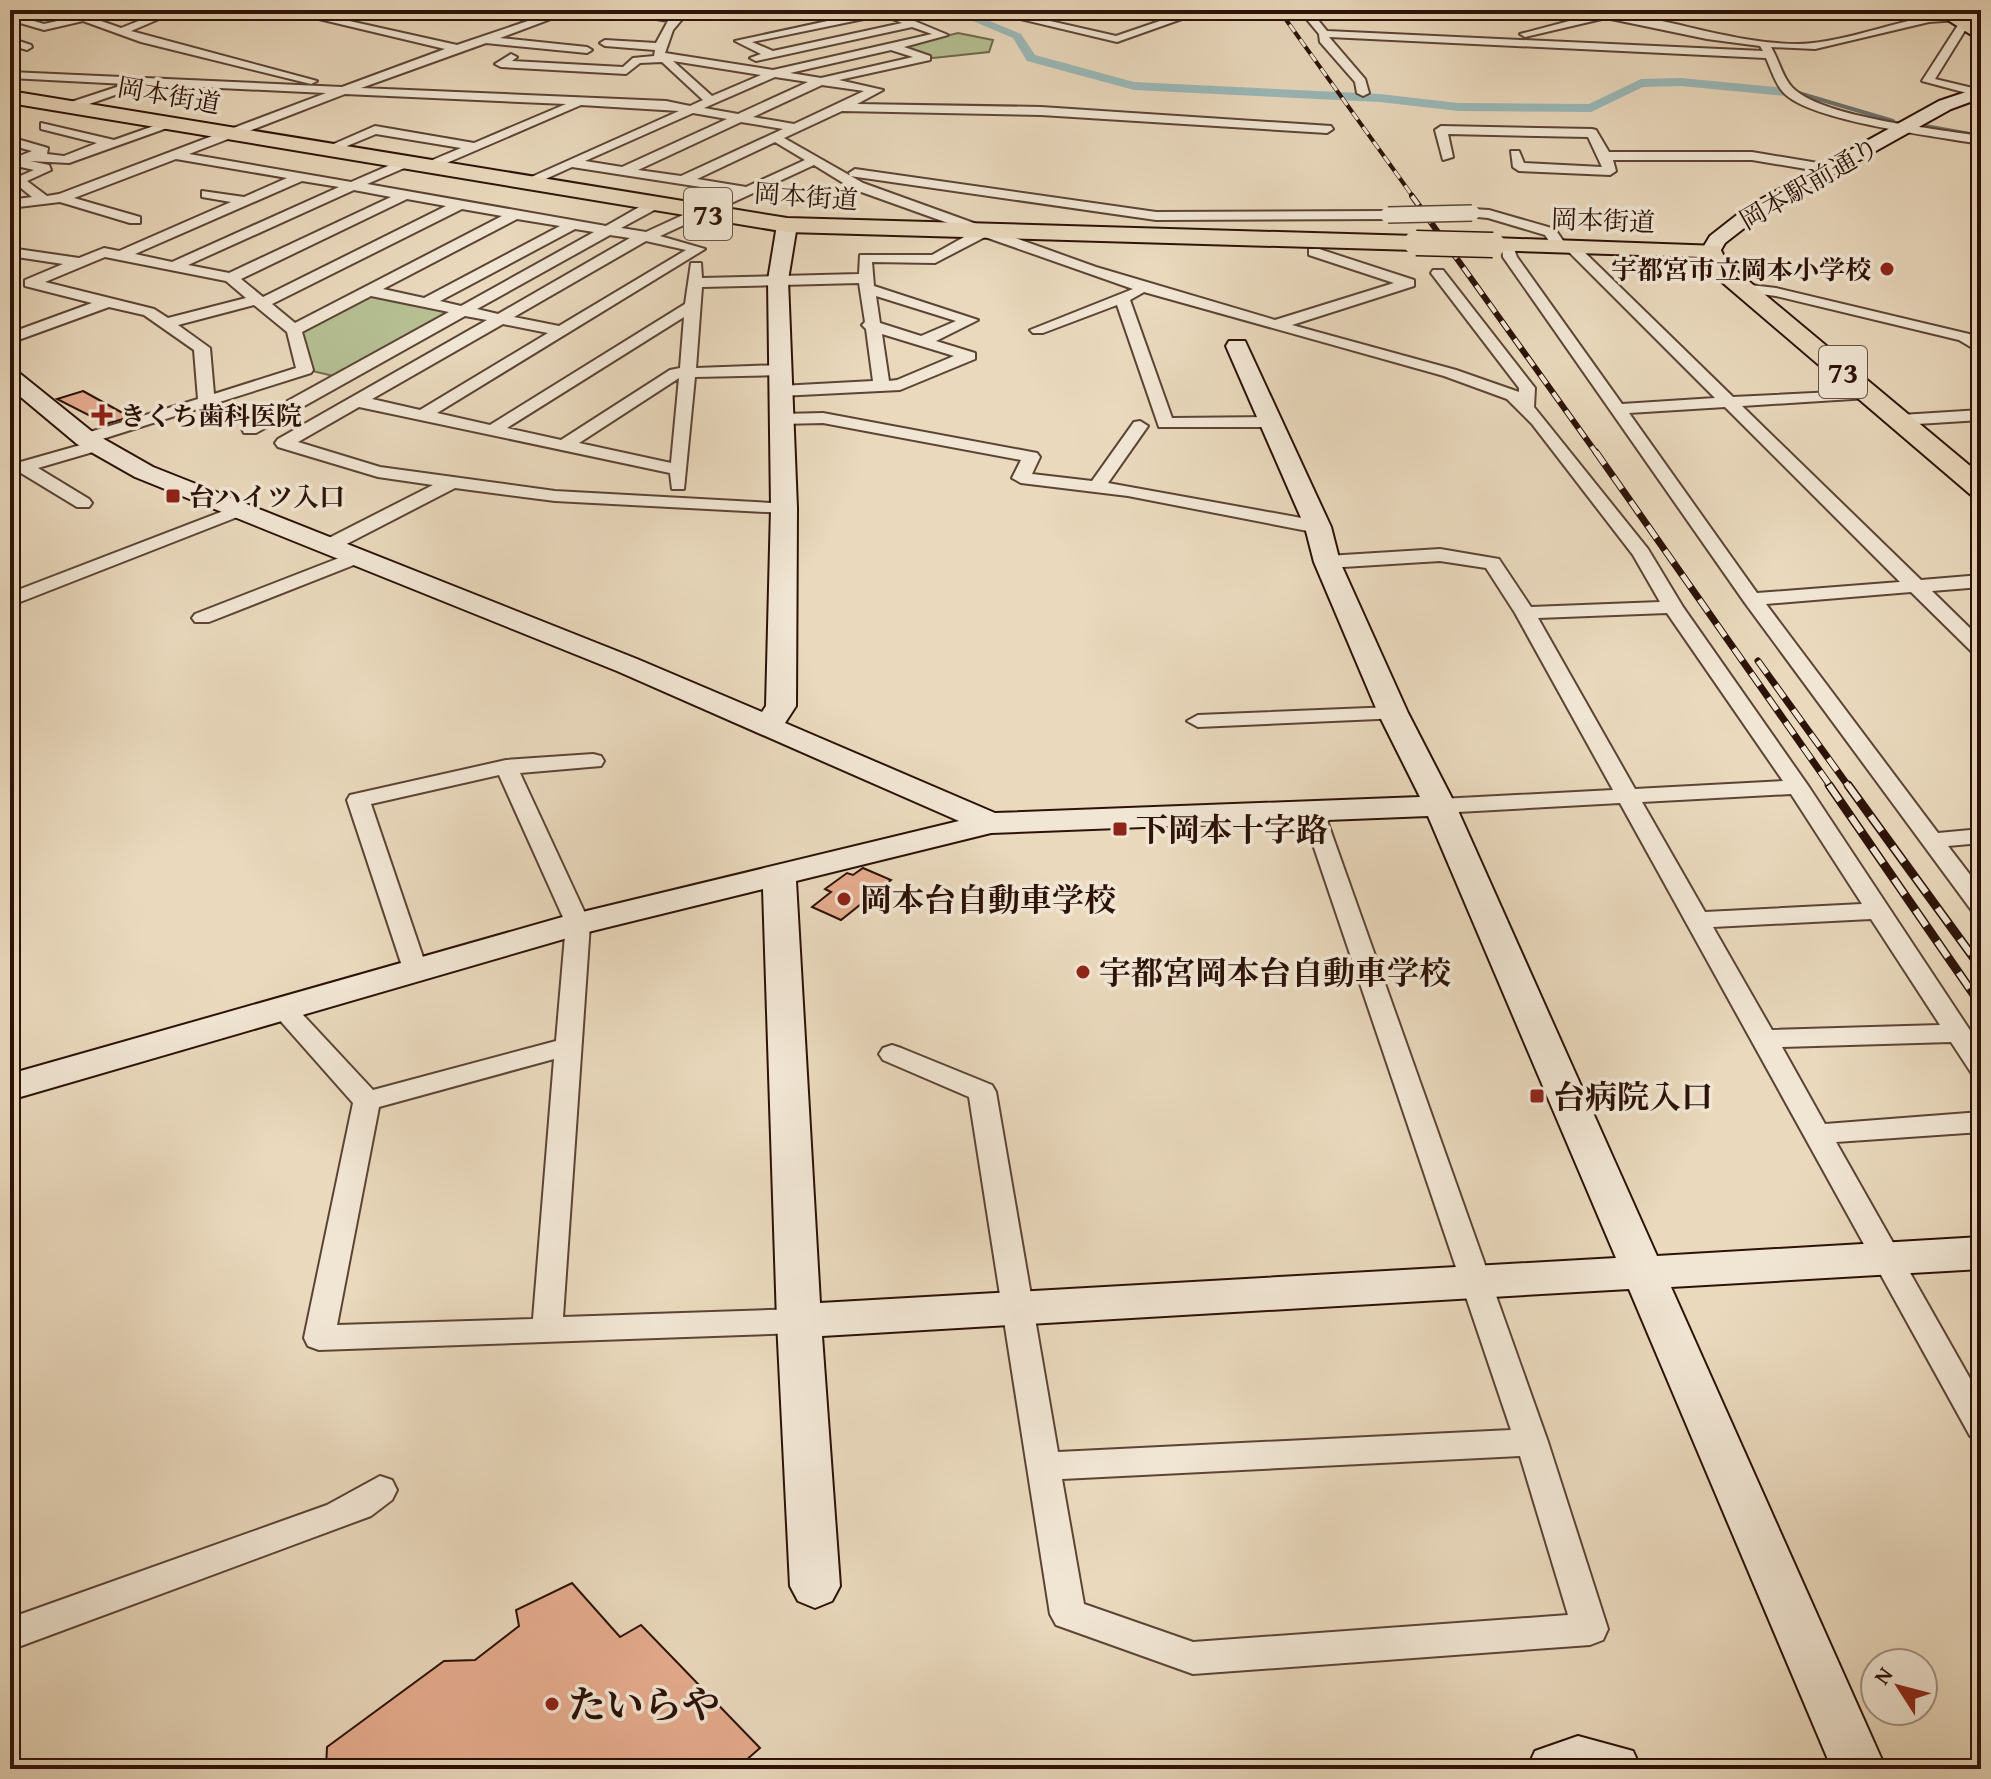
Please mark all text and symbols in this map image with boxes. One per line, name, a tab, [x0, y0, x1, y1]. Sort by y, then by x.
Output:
street label: 岡本街道	[114, 67, 224, 123]
street label: 岡本駅前通り	[1732, 127, 1886, 239]
street label: 岡本街道	[753, 173, 859, 219]
road number: 73	[684, 188, 732, 240]
street label: 岡本街道	[1550, 199, 1656, 241]
place label: 宇都宮市立岡本小学校	[1611, 250, 1871, 289]
marker: 宇都宮市立岡本小学校	[1878, 260, 1896, 278]
road number: 73	[1819, 346, 1867, 398]
place label: きくち歯科医院	[120, 396, 302, 435]
marker: きくち歯科医院	[91, 404, 113, 426]
place label: 台ハイツ入口	[189, 477, 345, 516]
marker: 台ハイツ入口	[164, 487, 182, 505]
place label: 下岡本十字路	[1136, 806, 1328, 853]
marker: 下岡本十字路	[1111, 820, 1129, 838]
place label: 岡本台自動車学校	[860, 876, 1116, 923]
marker: 岡本台自動車学校	[835, 890, 853, 908]
place label: 宇都宮岡本台自動車学校	[1099, 949, 1451, 996]
marker: 宇都宮岡本台自動車学校	[1074, 963, 1092, 981]
place label: 台病院入口	[1553, 1073, 1713, 1120]
marker: 台病院入口	[1528, 1087, 1546, 1105]
north arrow	[1859, 1647, 1939, 1727]
text: N	[1866, 1660, 1900, 1691]
place label: たいらや	[568, 1676, 720, 1732]
marker: たいらや	[543, 1695, 561, 1713]

